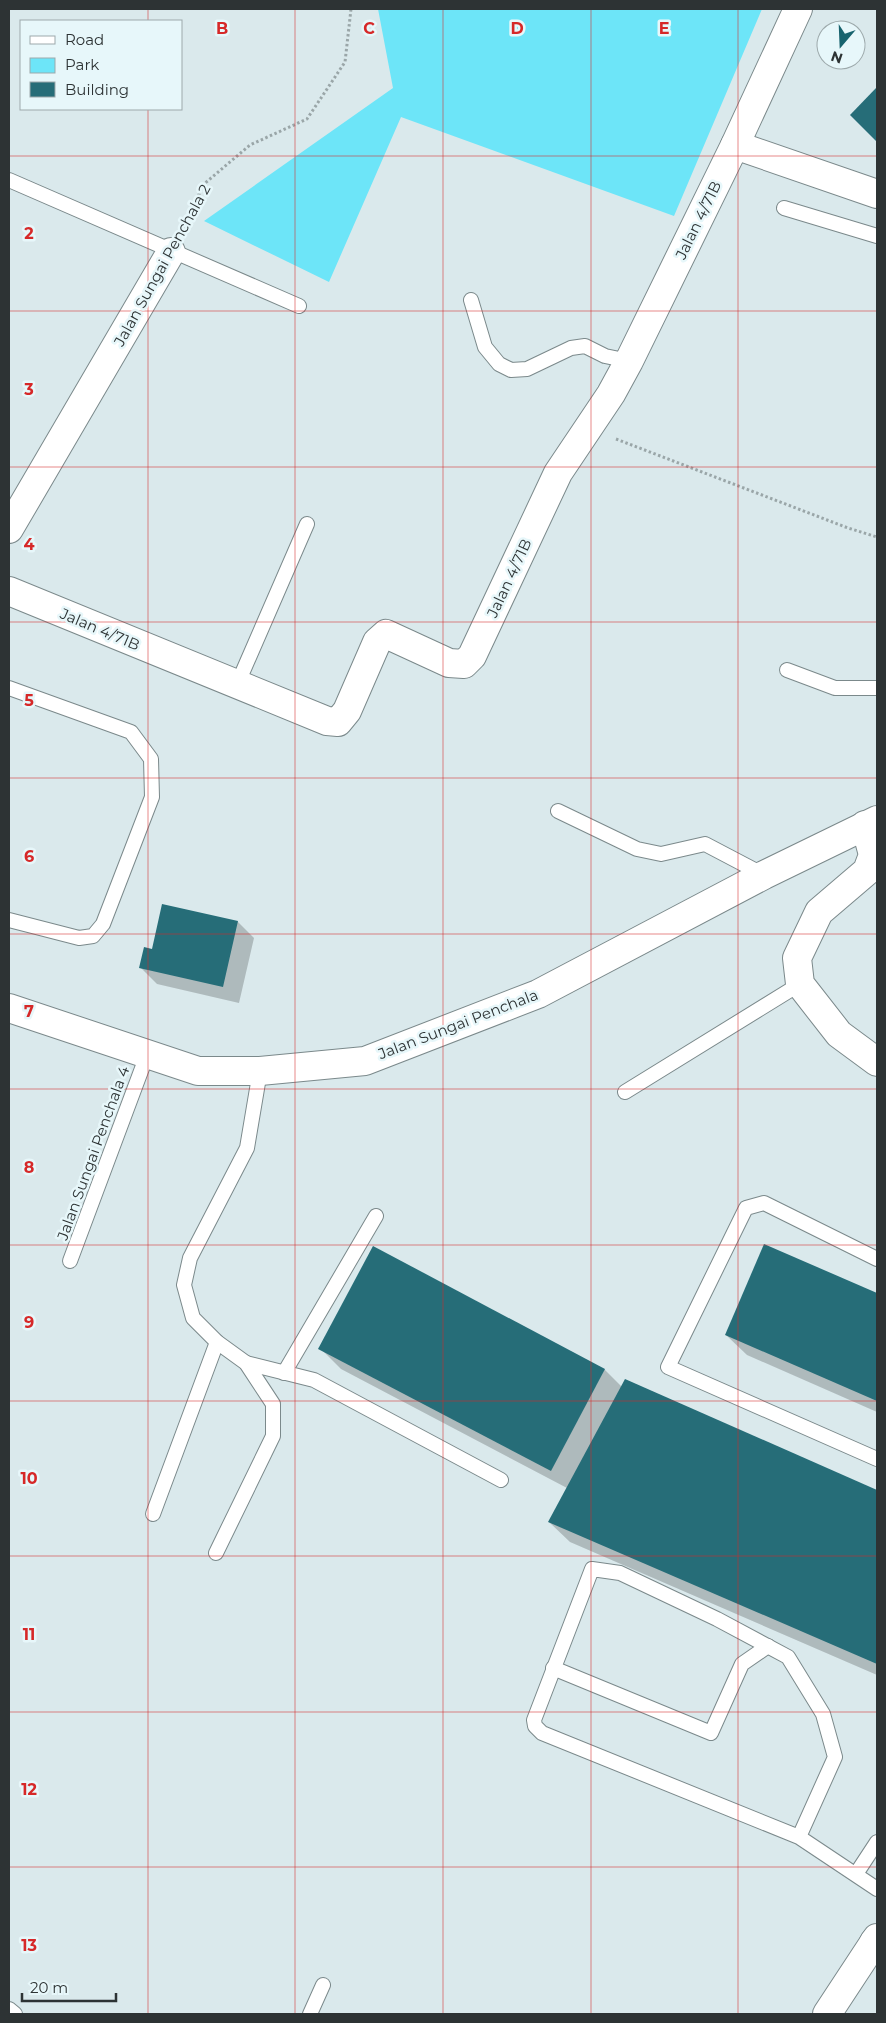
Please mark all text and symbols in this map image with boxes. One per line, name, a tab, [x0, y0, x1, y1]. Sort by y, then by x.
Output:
text: B	[216, 19, 228, 38]
text: C	[363, 19, 375, 38]
text: D	[510, 19, 524, 38]
text: E	[659, 19, 669, 38]
legend	[20, 20, 182, 110]
north arrow	[816, 20, 866, 70]
text: Road	[65, 30, 104, 49]
text: N	[828, 47, 845, 68]
text: Park	[65, 55, 99, 74]
text: Building	[65, 80, 129, 99]
street label: Jalan 4/71B	[670, 178, 725, 263]
street label: Jalan Sungai Penchala 2	[109, 181, 214, 350]
text: 2	[24, 224, 34, 243]
text: 3	[23, 380, 34, 399]
text: 4	[23, 535, 35, 554]
street label: Jalan 4/71B	[482, 536, 535, 621]
street label: Jalan 4/71B	[56, 603, 143, 654]
text: 5	[24, 691, 34, 710]
text: 6	[24, 847, 34, 866]
street label: Jalan Sungai Penchala	[374, 985, 541, 1064]
text: 7	[24, 1002, 34, 1021]
street label: Jalan Sungai Penchala 4	[52, 1063, 133, 1243]
text: 8	[24, 1158, 34, 1177]
text: 9	[24, 1313, 34, 1332]
text: 10	[20, 1469, 38, 1488]
text: 11	[23, 1625, 35, 1644]
text: 12	[21, 1780, 37, 1799]
text: 13	[21, 1936, 37, 1955]
scale bar	[22, 1970, 116, 2002]
text: 20 m	[30, 1978, 68, 1997]

